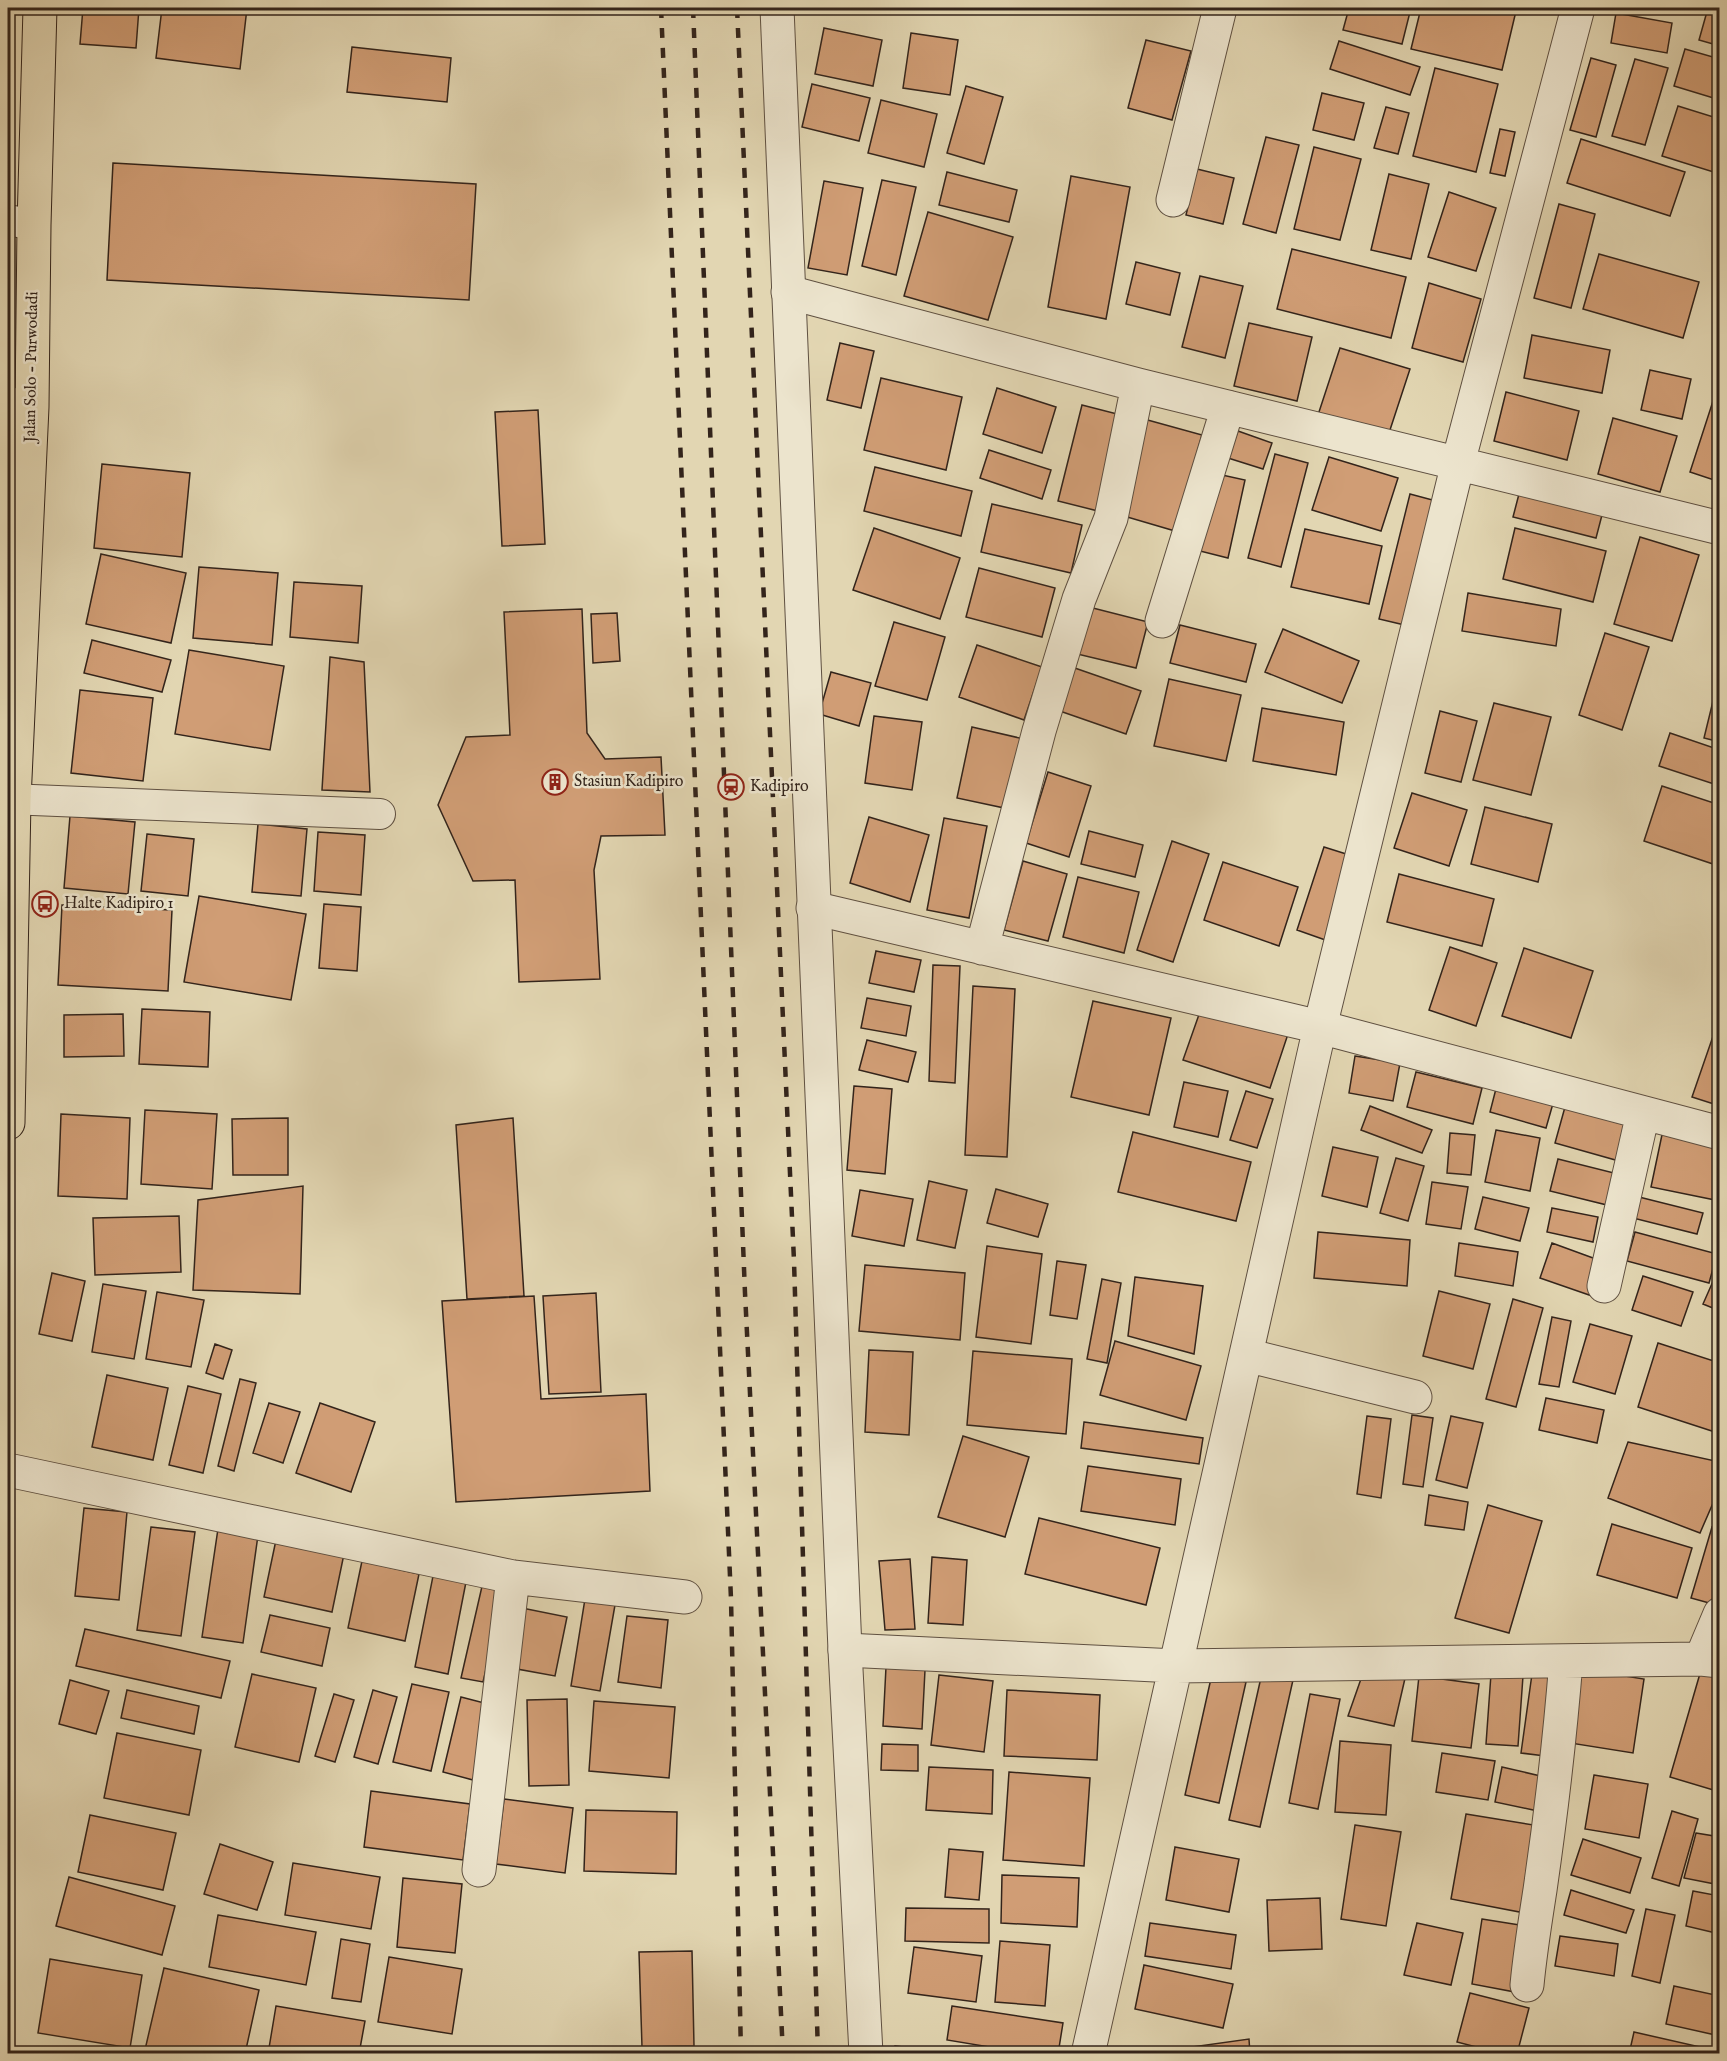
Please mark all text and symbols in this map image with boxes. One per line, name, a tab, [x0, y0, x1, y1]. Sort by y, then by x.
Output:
street label: Jalan Solo - Purwodadi	[21, 291, 43, 445]
building icon: Stasiun Kadipiro	[540, 767, 570, 797]
place label: Stasiun Kadipiro	[574, 772, 684, 792]
station icon: Kadipiro	[716, 772, 746, 802]
place label: Kadipiro	[750, 777, 809, 797]
bus stop icon: Halte Kadipiro 1	[30, 889, 60, 919]
place label: Halte Kadipiro 1	[64, 894, 174, 914]

